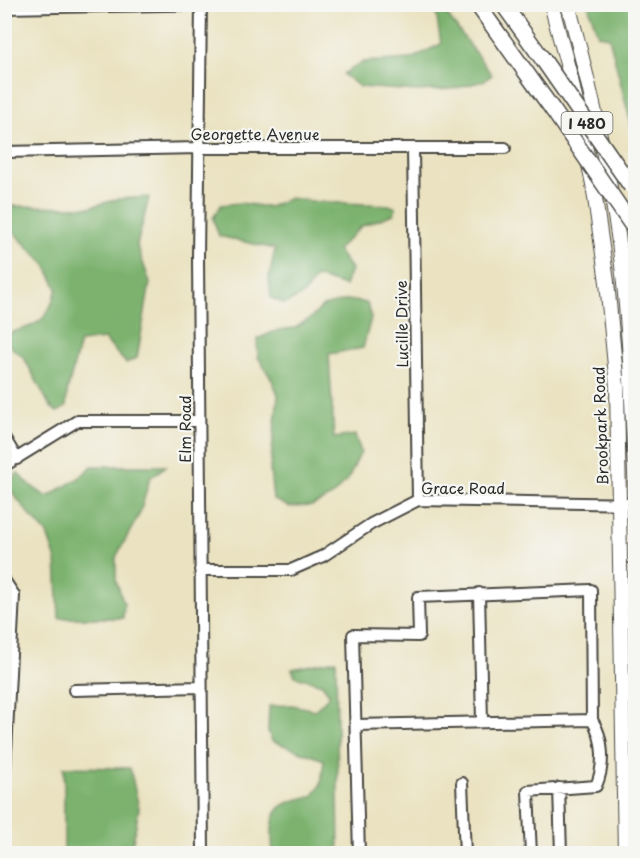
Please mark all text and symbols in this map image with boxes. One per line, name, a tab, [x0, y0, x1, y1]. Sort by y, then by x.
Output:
road number: I 480	[562, 112, 612, 134]
street label: Georgette Avenue	[191, 122, 319, 145]
street label: Lucille Drive	[389, 280, 413, 368]
street label: Brookpark Road	[586, 366, 614, 486]
street label: Elm Road	[173, 395, 196, 463]
street label: Grace Road	[421, 476, 505, 499]

